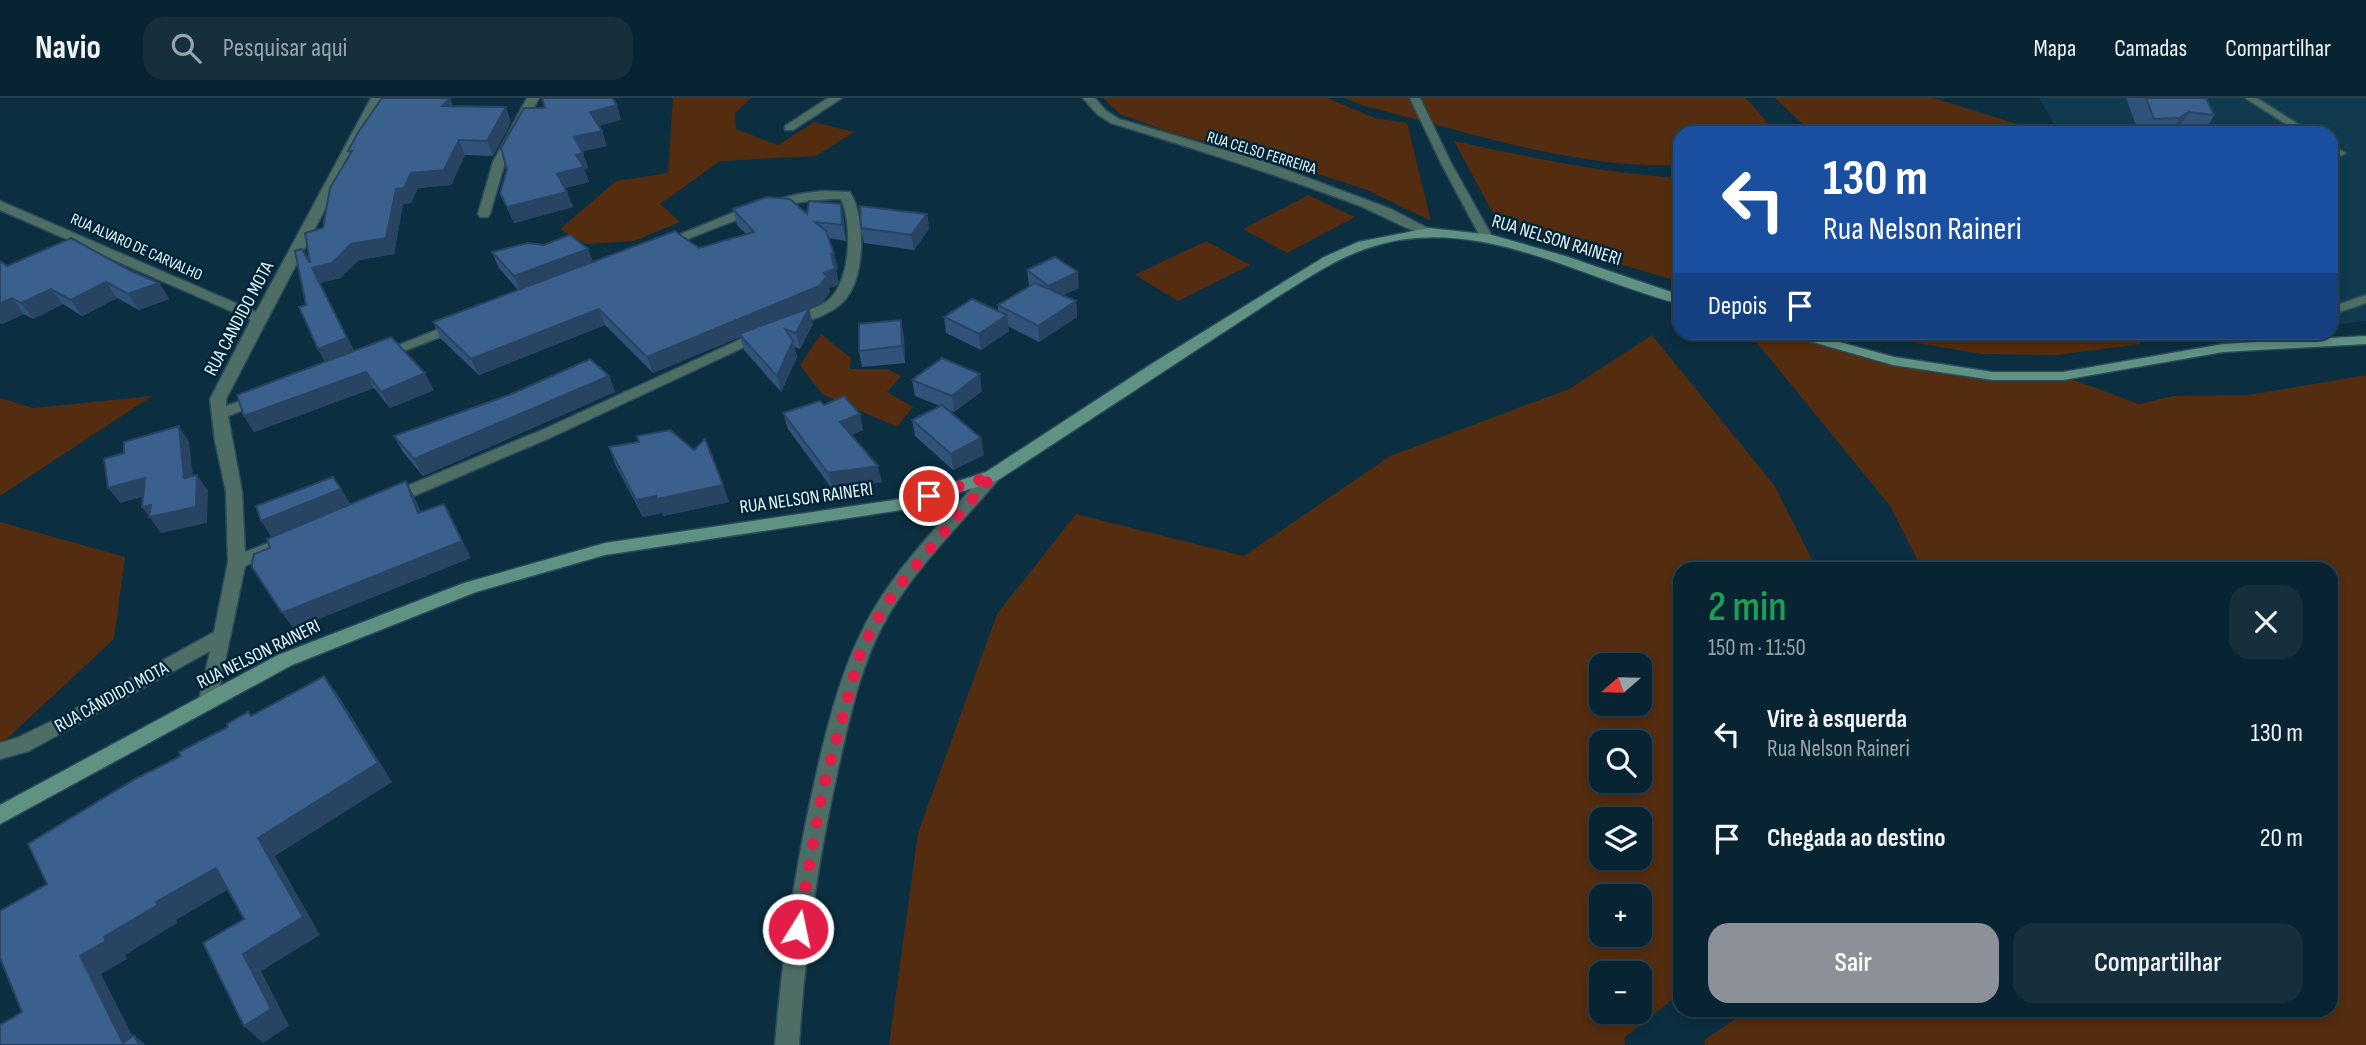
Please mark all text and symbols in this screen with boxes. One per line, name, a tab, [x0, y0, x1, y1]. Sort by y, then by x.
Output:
search box	[143, 17, 633, 80]
text: Navio	[35, 28, 101, 68]
icon: search	[167, 29, 205, 67]
text: Pesquisar aqui	[223, 33, 347, 64]
text: Mapa	[2034, 34, 2076, 63]
text: Camadas	[2114, 34, 2187, 63]
text: Compartilhar	[2225, 34, 2331, 63]
street label: RUA CELSO FERREIRA	[1204, 128, 1319, 179]
text: 130 m	[1823, 150, 1928, 209]
icon: left	[1708, 154, 1799, 245]
street label: RUA ALVARO DE CARVALHO	[68, 210, 205, 285]
street label: RUA NELSON RAINERI	[1489, 210, 1624, 271]
text: Rua Nelson Raineri	[1823, 210, 2022, 249]
street label: RUA CANDIDO MOTA	[199, 257, 280, 380]
icon: arrive	[1781, 287, 1819, 325]
text: Depois	[1708, 291, 1767, 322]
pin	[899, 466, 959, 526]
icon: arrive	[910, 477, 948, 515]
street label: RUA NELSON RAINERI	[738, 478, 874, 519]
text: 2 min	[1708, 582, 1787, 633]
button: close	[2229, 585, 2303, 659]
street label: RUA NELSON RAINERI	[193, 615, 324, 694]
text: 150 m · 11:50	[1708, 634, 1806, 662]
north arrow	[1589, 653, 1652, 716]
map controls	[1589, 653, 1652, 1024]
street label: RUA CÂNDIDO MOTA	[51, 656, 173, 738]
text: Vire à esquerda	[1767, 704, 1907, 735]
icon: left	[1708, 715, 1746, 753]
text: 130 m	[2251, 718, 2303, 749]
button: search	[1589, 730, 1652, 793]
text: Rua Nelson Raineri	[1767, 735, 1910, 763]
button: layers	[1589, 807, 1652, 870]
icon: arrive	[1708, 820, 1746, 858]
text: Chegada ao destino	[1767, 823, 1946, 854]
text: 20 m	[2260, 823, 2303, 854]
button: +	[1589, 884, 1652, 947]
position arrow	[761, 892, 835, 966]
button: Sair	[1708, 923, 1999, 1003]
button: Compartilhar	[2013, 923, 2303, 1003]
button: −	[1589, 961, 1652, 1024]

